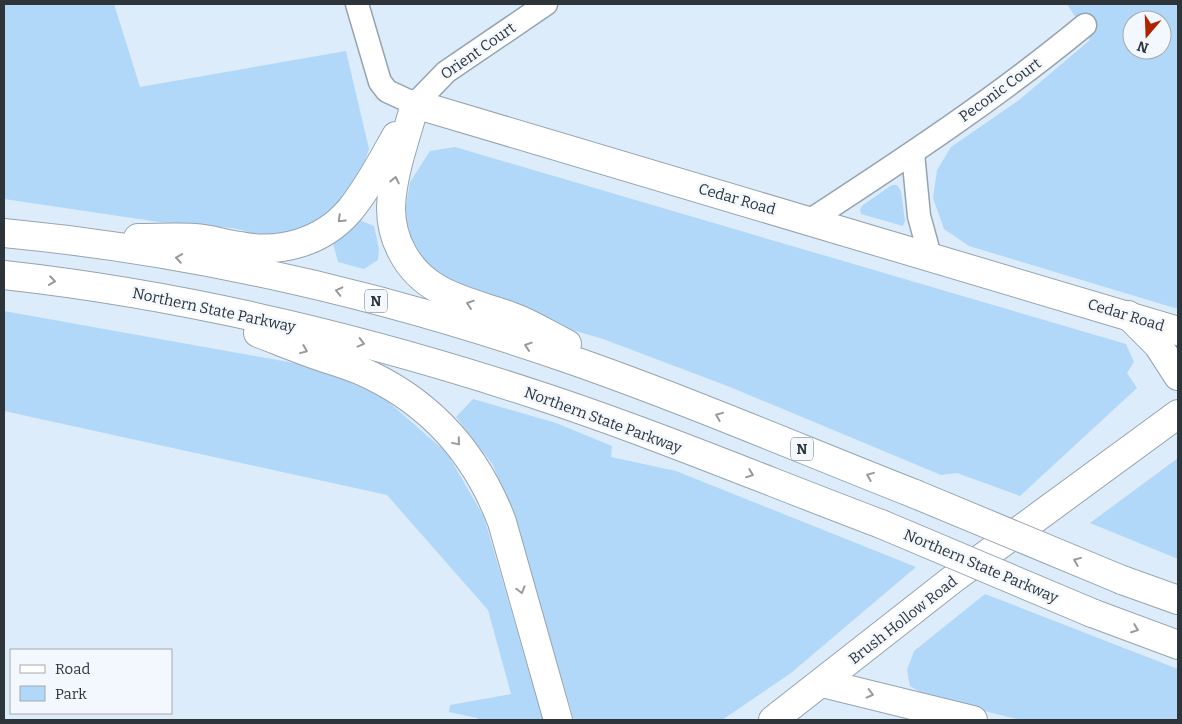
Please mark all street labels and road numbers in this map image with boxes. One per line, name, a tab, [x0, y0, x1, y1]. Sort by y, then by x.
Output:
street label: Orient Court	[437, 18, 519, 83]
street label: Peconic Court	[956, 54, 1045, 126]
street label: Cedar Road	[696, 179, 778, 219]
street label: Northern State Parkway	[131, 284, 297, 336]
road number: N	[365, 290, 387, 312]
street label: Cedar Road	[1085, 295, 1167, 335]
street label: Northern State Parkway	[522, 383, 684, 457]
road number: N	[791, 438, 813, 460]
street label: Northern State Parkway	[901, 525, 1061, 607]
street label: Brush Hollow Road	[845, 572, 961, 668]

